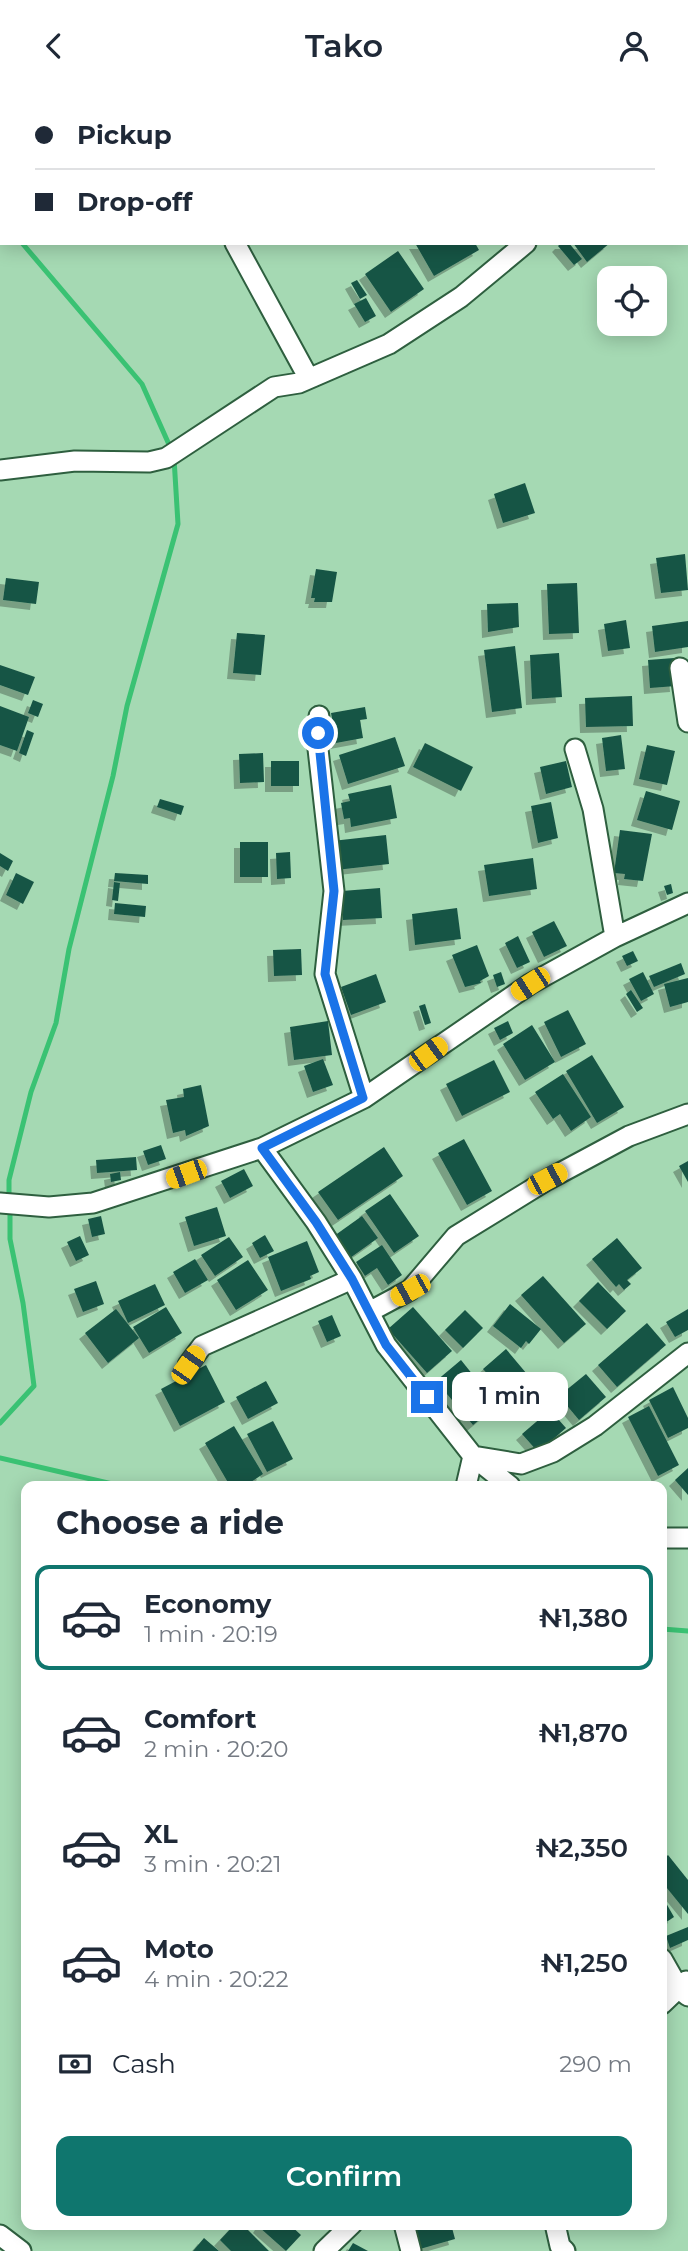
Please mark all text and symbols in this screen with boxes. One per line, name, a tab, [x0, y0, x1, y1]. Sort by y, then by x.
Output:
text: Tako	[305, 26, 383, 65]
icon: back	[35, 27, 73, 65]
icon: person	[615, 27, 653, 65]
text: Pickup	[77, 119, 172, 151]
text: Drop-off	[77, 186, 192, 218]
map controls	[597, 266, 667, 336]
button: locate	[597, 266, 667, 336]
route start	[302, 717, 334, 749]
car	[507, 964, 554, 1004]
car	[405, 1033, 452, 1075]
car	[163, 1157, 210, 1191]
car	[524, 1160, 571, 1198]
car	[387, 1271, 434, 1309]
car	[168, 1342, 209, 1388]
callout: 1 min	[452, 1373, 567, 1421]
route end	[411, 1381, 443, 1413]
text: 1 min	[479, 1382, 541, 1410]
text: Choose a ride	[56, 1503, 284, 1542]
icon: car	[60, 1586, 123, 1649]
text: Economy	[144, 1588, 271, 1620]
text: ₦1,380	[539, 1602, 628, 1634]
text: 1 min · 20:19	[144, 1620, 278, 1648]
icon: car	[60, 1701, 123, 1764]
text: Comfort	[144, 1703, 256, 1735]
text: ₦1,870	[539, 1717, 628, 1749]
text: 2 min · 20:20	[144, 1735, 288, 1763]
icon: car	[60, 1816, 123, 1879]
text: XL	[144, 1818, 178, 1850]
text: ₦2,350	[535, 1832, 628, 1864]
text: 3 min · 20:21	[144, 1850, 281, 1878]
icon: car	[60, 1931, 123, 1994]
text: Moto	[144, 1933, 214, 1965]
text: ₦1,250	[541, 1947, 628, 1979]
text: 4 min · 20:22	[144, 1965, 288, 1993]
icon: cash	[56, 2045, 94, 2083]
text: Cash	[112, 2048, 176, 2080]
text: 290 m	[559, 2050, 632, 2078]
button: Confirm	[56, 2136, 632, 2216]

